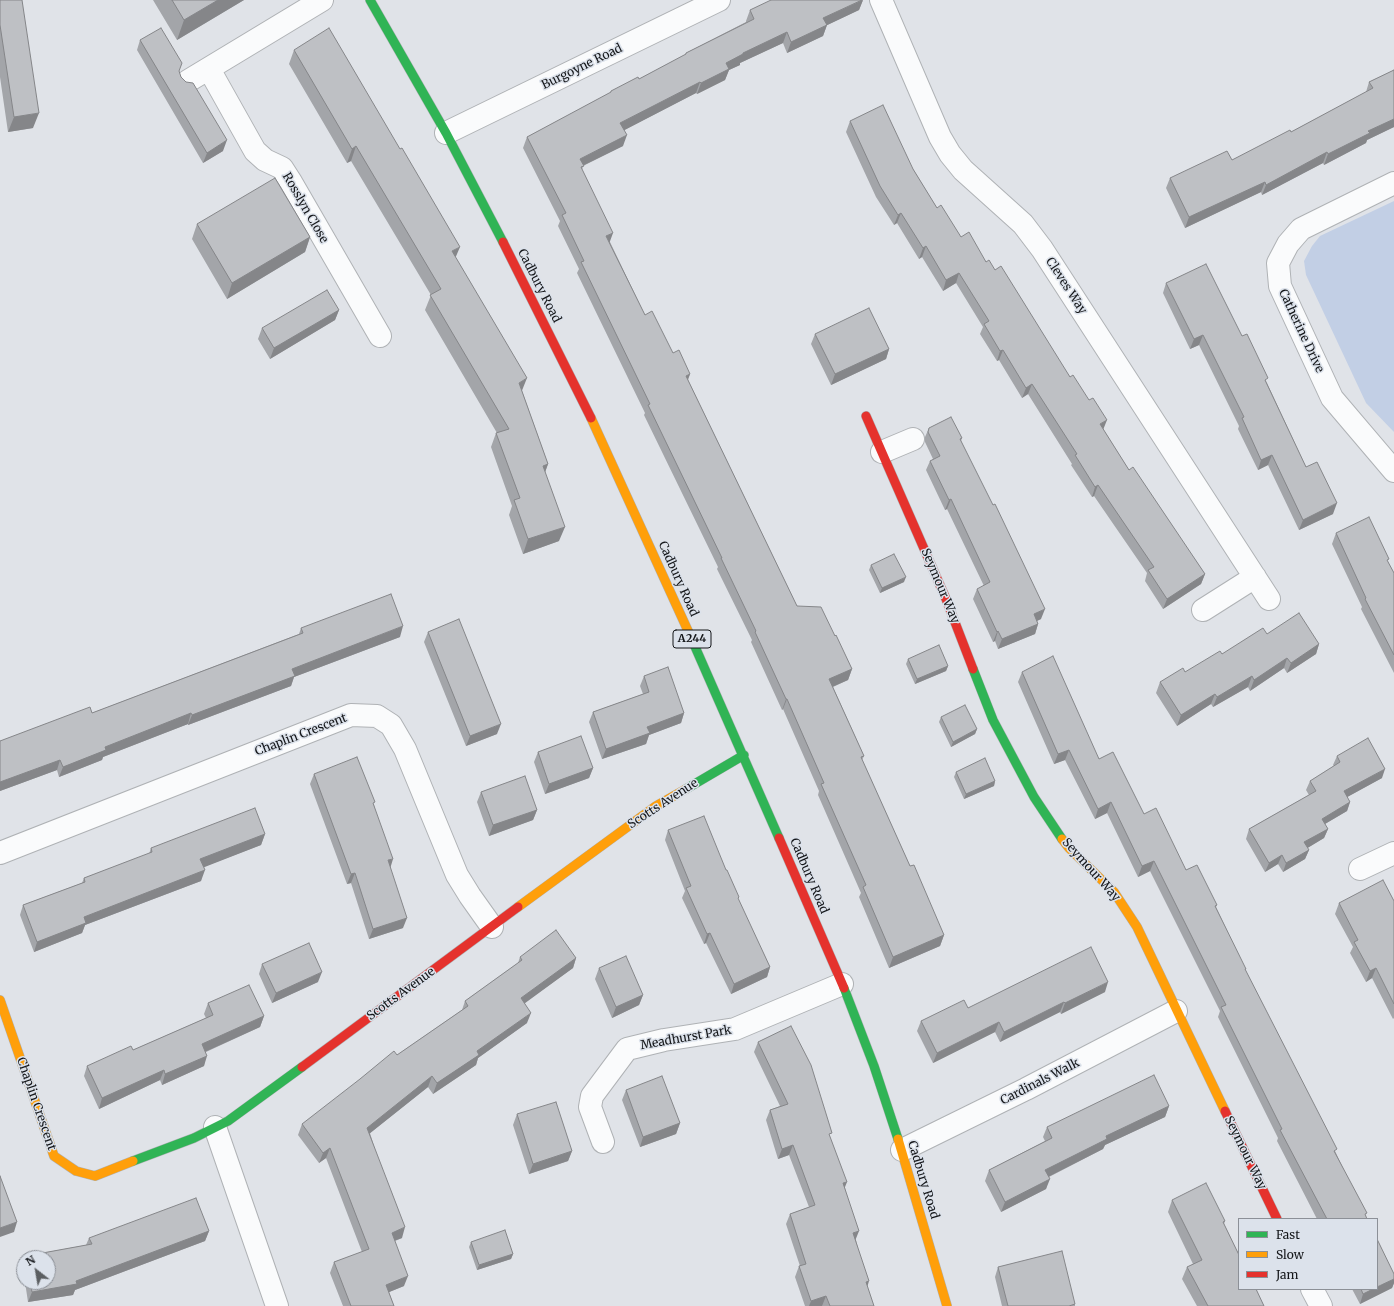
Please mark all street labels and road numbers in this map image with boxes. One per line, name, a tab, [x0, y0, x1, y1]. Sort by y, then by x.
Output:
street label: Burgoyne Road	[539, 41, 625, 93]
street label: Rosslyn Close	[279, 170, 331, 246]
street label: Cadbury Road	[514, 247, 564, 325]
street label: Cleves Way	[1042, 255, 1090, 317]
street label: Catherine Drive	[1275, 287, 1327, 375]
street label: Cadbury Road	[655, 539, 701, 619]
street label: Seymour Way	[918, 546, 962, 626]
road number: A244	[673, 630, 711, 648]
street label: Chaplin Crescent	[253, 711, 349, 759]
street label: Scotts Avenue	[625, 776, 701, 832]
street label: Cadbury Road	[787, 836, 831, 916]
street label: Seymour Way	[1059, 836, 1123, 904]
street label: Scotts Avenue	[364, 964, 438, 1024]
street label: Meadhurst Park	[639, 1023, 733, 1053]
street label: Chaplin Crescent	[13, 1056, 59, 1152]
street label: Cardinals Walk	[998, 1056, 1082, 1108]
street label: Seymour Way	[1221, 1114, 1269, 1192]
street label: Cadbury Road	[904, 1139, 942, 1221]

